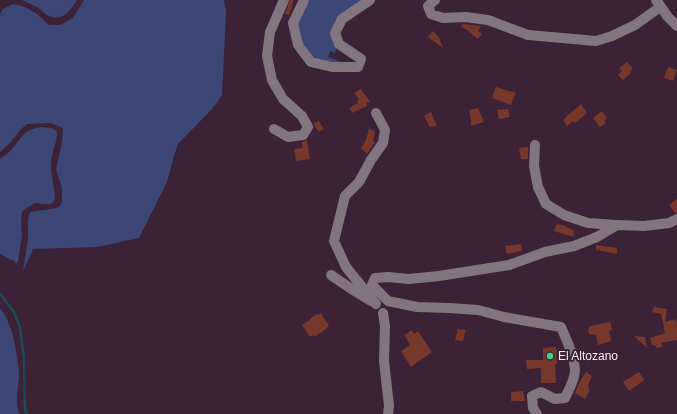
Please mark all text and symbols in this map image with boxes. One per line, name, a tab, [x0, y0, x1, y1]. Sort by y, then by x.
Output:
place label: El Altozano	[558, 349, 618, 363]
marker: El Altozano	[545, 351, 555, 361]

